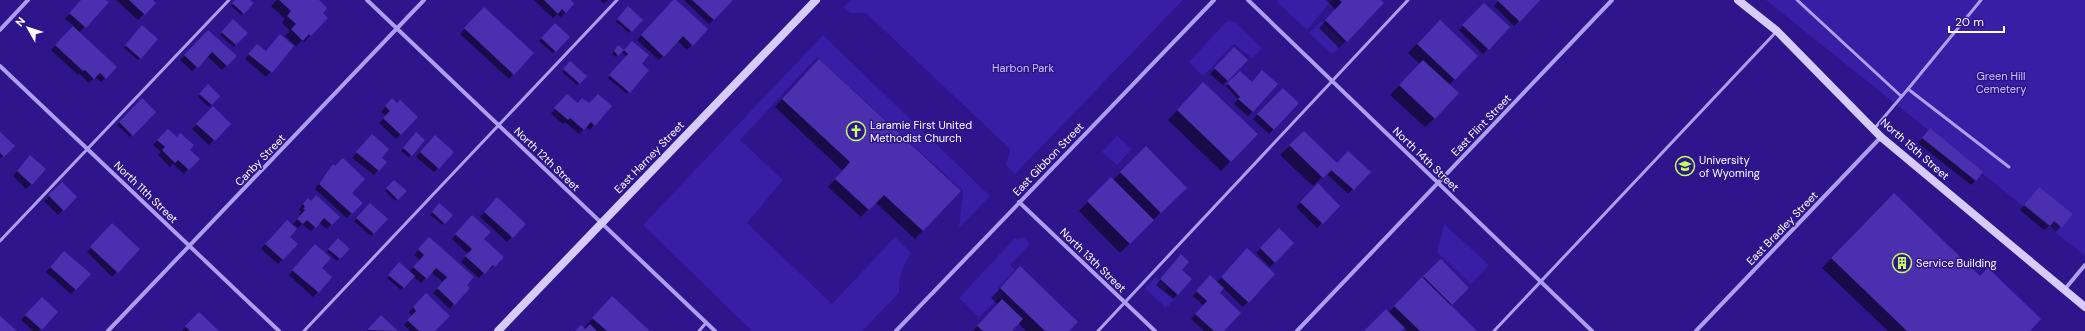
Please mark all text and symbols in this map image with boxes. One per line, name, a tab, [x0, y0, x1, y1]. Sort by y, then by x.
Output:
north arrow	[8, 8, 48, 48]
scale bar	[1949, 8, 2004, 34]
text: N	[12, 14, 28, 29]
text: 20 m	[1955, 14, 1984, 30]
park label: Harbon Park	[992, 61, 1054, 75]
park label: Green Hill Cemetery	[1976, 69, 2026, 96]
street label: East Flint Street	[1448, 91, 1514, 159]
street label: North 15th Street	[1878, 115, 1952, 183]
street label: East Harney Street	[611, 118, 687, 196]
place label: Laramie First United Methodist Church	[870, 118, 972, 145]
street label: East Gibbon Street	[1009, 119, 1087, 199]
church icon: Laramie First United Methodist Church	[845, 120, 867, 142]
street label: North 12th Street	[511, 124, 583, 194]
street label: North 14th Street	[1390, 124, 1462, 194]
street label: Canby Street	[232, 131, 288, 189]
place label: University of Wyoming	[1699, 153, 1760, 180]
school or university icon: University of Wyoming	[1674, 155, 1696, 177]
street label: North 11th Street	[111, 158, 181, 226]
street label: East Bradley Street	[1743, 188, 1821, 268]
street label: North 13th Street	[1057, 225, 1129, 295]
building icon: Service Building	[1891, 252, 1913, 274]
place label: Service Building	[1916, 256, 1997, 270]

